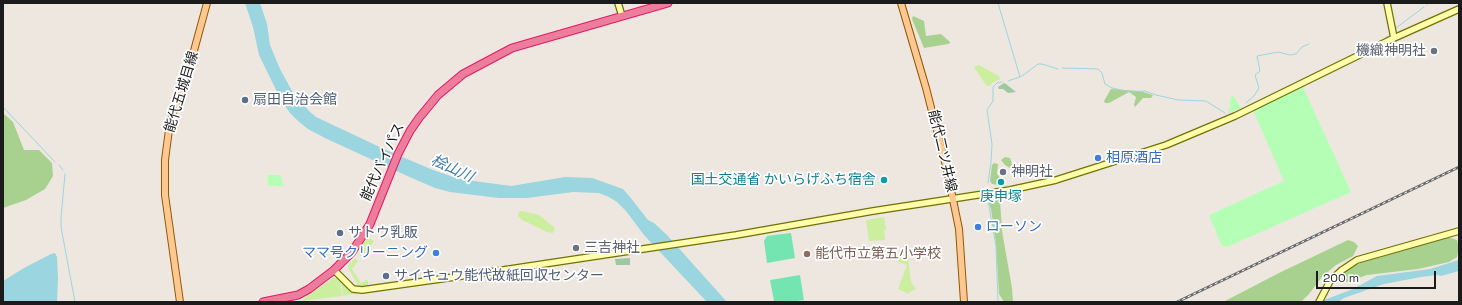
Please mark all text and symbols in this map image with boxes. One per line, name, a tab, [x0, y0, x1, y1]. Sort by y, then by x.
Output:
place label: 機織神明社	[1356, 43, 1426, 59]
marker: 機織神明社	[1429, 46, 1439, 56]
street label: 能代五城目線	[162, 49, 202, 135]
place label: 扇田自治会館	[253, 92, 337, 108]
marker: 扇田自治会館	[240, 95, 250, 105]
street label: 能代二ツ井線	[924, 108, 960, 194]
street label: 能代バイパス	[358, 120, 408, 204]
place label: 相原酒店	[1106, 150, 1162, 166]
water label: 桧山川	[428, 151, 476, 187]
marker: 相原酒店	[1093, 153, 1103, 163]
place label: 神明社	[1011, 164, 1053, 180]
marker: 神明社	[998, 167, 1008, 177]
place label: 国土交通省 かいらげふち宿舎	[690, 172, 876, 188]
marker: 国土交通省 かいらげふち宿舎	[879, 175, 889, 185]
marker: 庚申塚	[996, 177, 1006, 187]
place label: 庚申塚	[980, 189, 1022, 205]
place label: ローソン	[986, 219, 1042, 235]
marker: ローソン	[973, 222, 983, 232]
place label: サトウ乳販	[348, 225, 418, 241]
marker: サトウ乳販	[335, 228, 345, 238]
place label: 三吉神社	[584, 240, 640, 256]
marker: 三吉神社	[571, 243, 581, 253]
place label: ママ号クリーニング	[302, 245, 428, 261]
place label: 能代市立第五小学校	[815, 246, 941, 262]
marker: ママ号クリーニング	[431, 248, 441, 258]
marker: 能代市立第五小学校	[802, 249, 812, 259]
scale bar	[1318, 263, 1438, 289]
place label: サイキュウ能代故紙回収センター	[394, 268, 604, 284]
text: 200 m	[1323, 270, 1359, 286]
marker: サイキュウ能代故紙回収センター	[381, 271, 391, 281]

